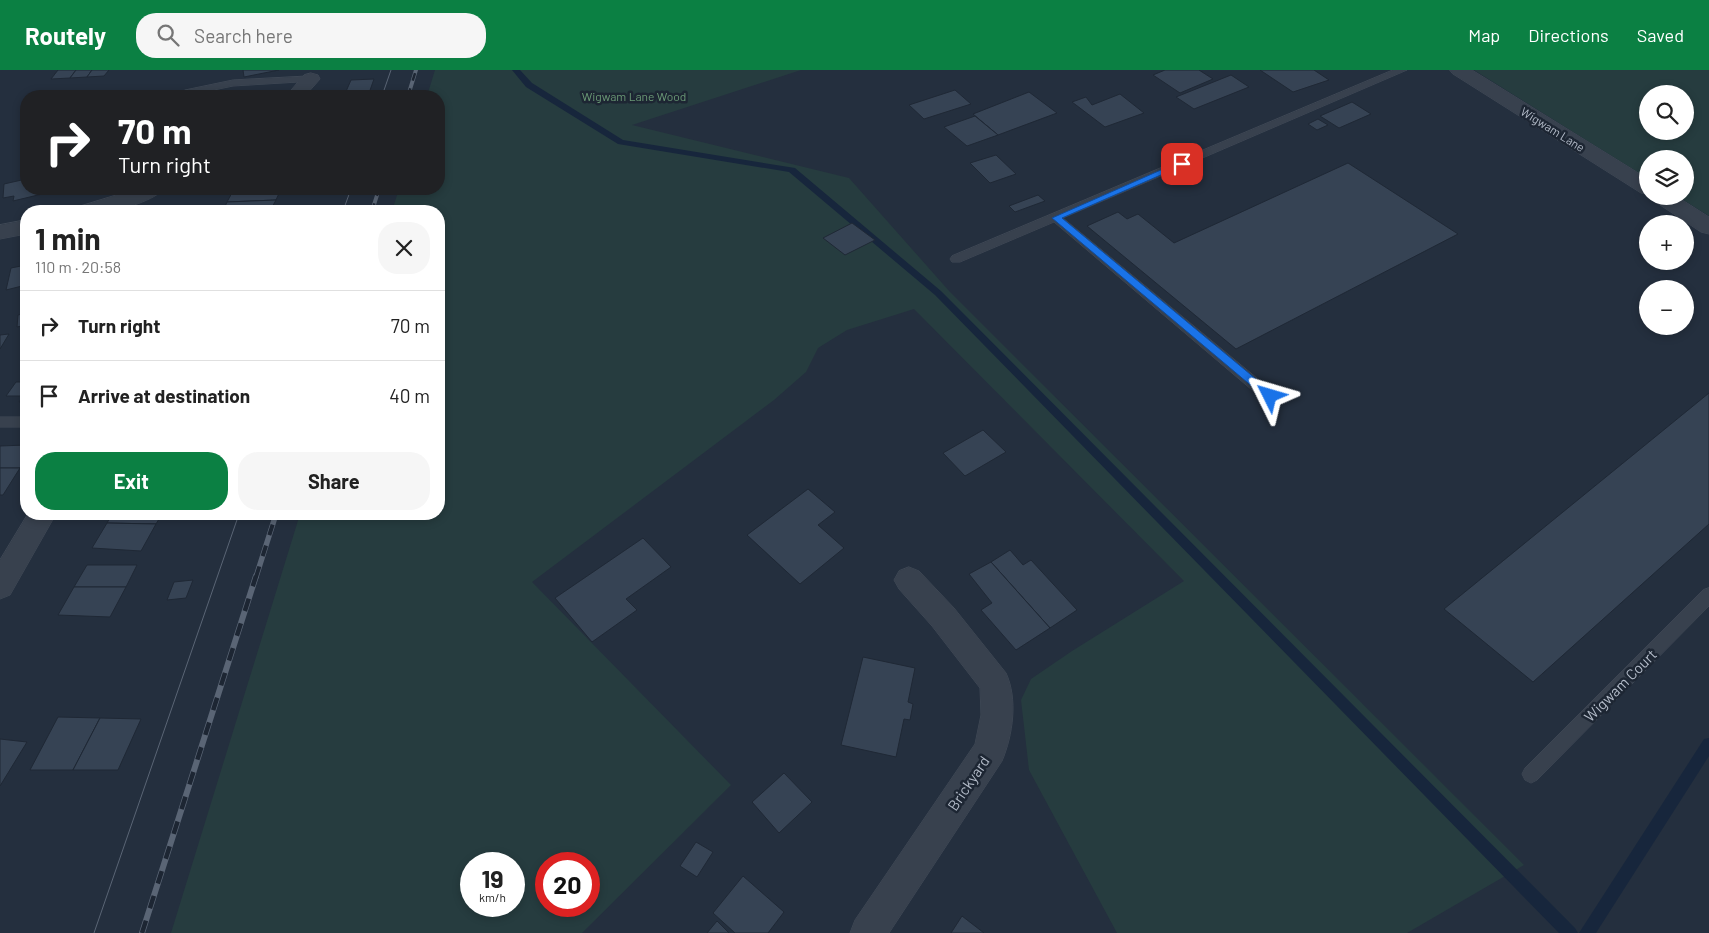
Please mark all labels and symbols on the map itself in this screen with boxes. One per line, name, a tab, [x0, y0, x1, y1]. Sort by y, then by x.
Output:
park label: Wigwam Lane Wood	[582, 89, 686, 103]
street label: Wigwam Lane	[1518, 104, 1588, 154]
pin	[1161, 143, 1203, 185]
position arrow	[1243, 369, 1295, 421]
street label: Wigwam Court	[1580, 645, 1660, 725]
street label: Brickyard	[943, 752, 993, 814]
speed limit sign: 20	[535, 852, 600, 917]

